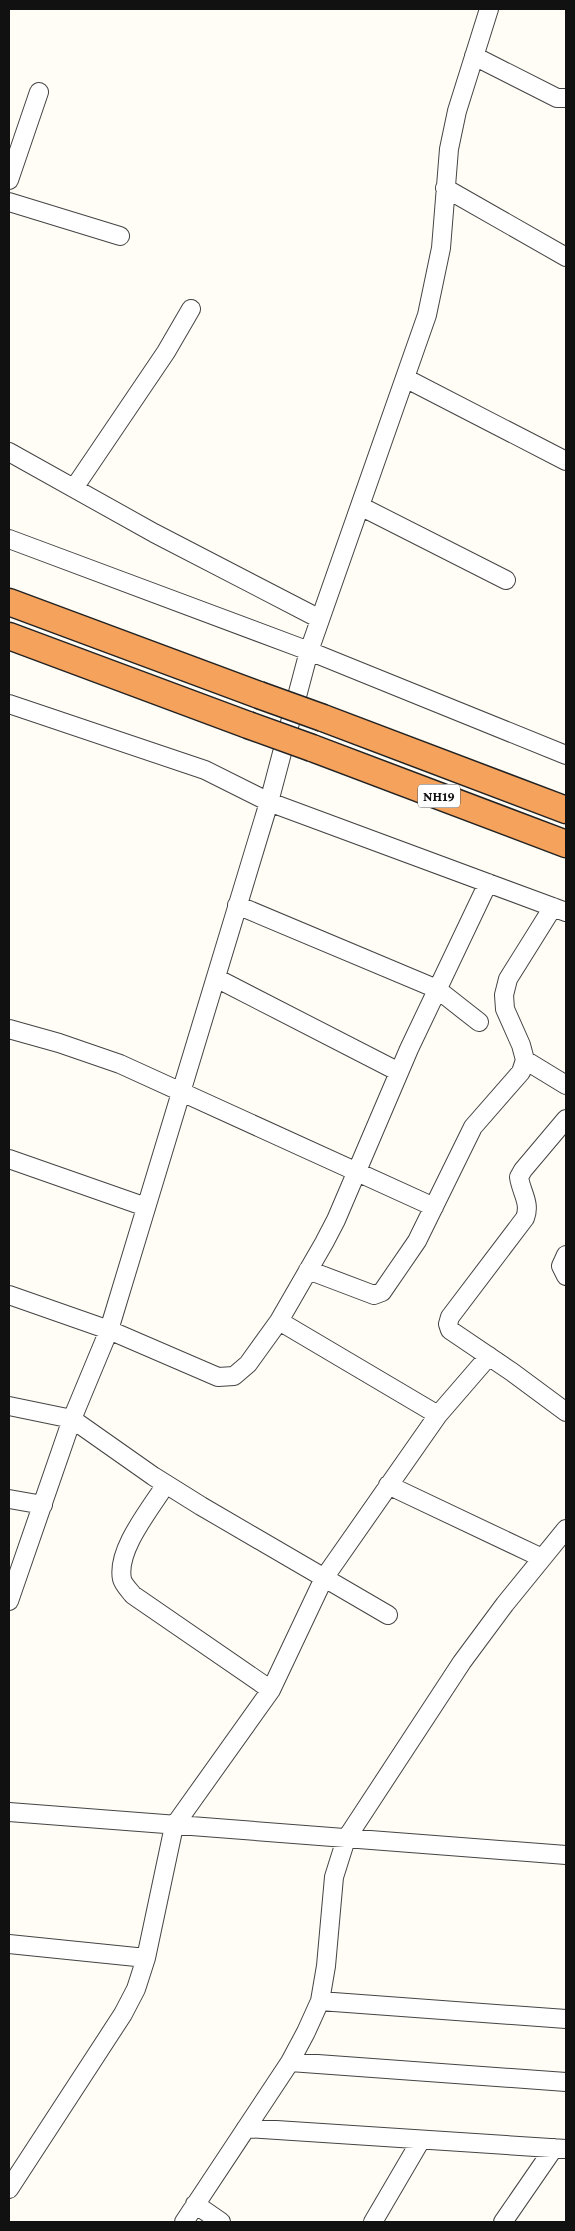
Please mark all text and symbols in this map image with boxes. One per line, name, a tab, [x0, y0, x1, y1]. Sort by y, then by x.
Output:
road number: NH19	[418, 784, 460, 808]

